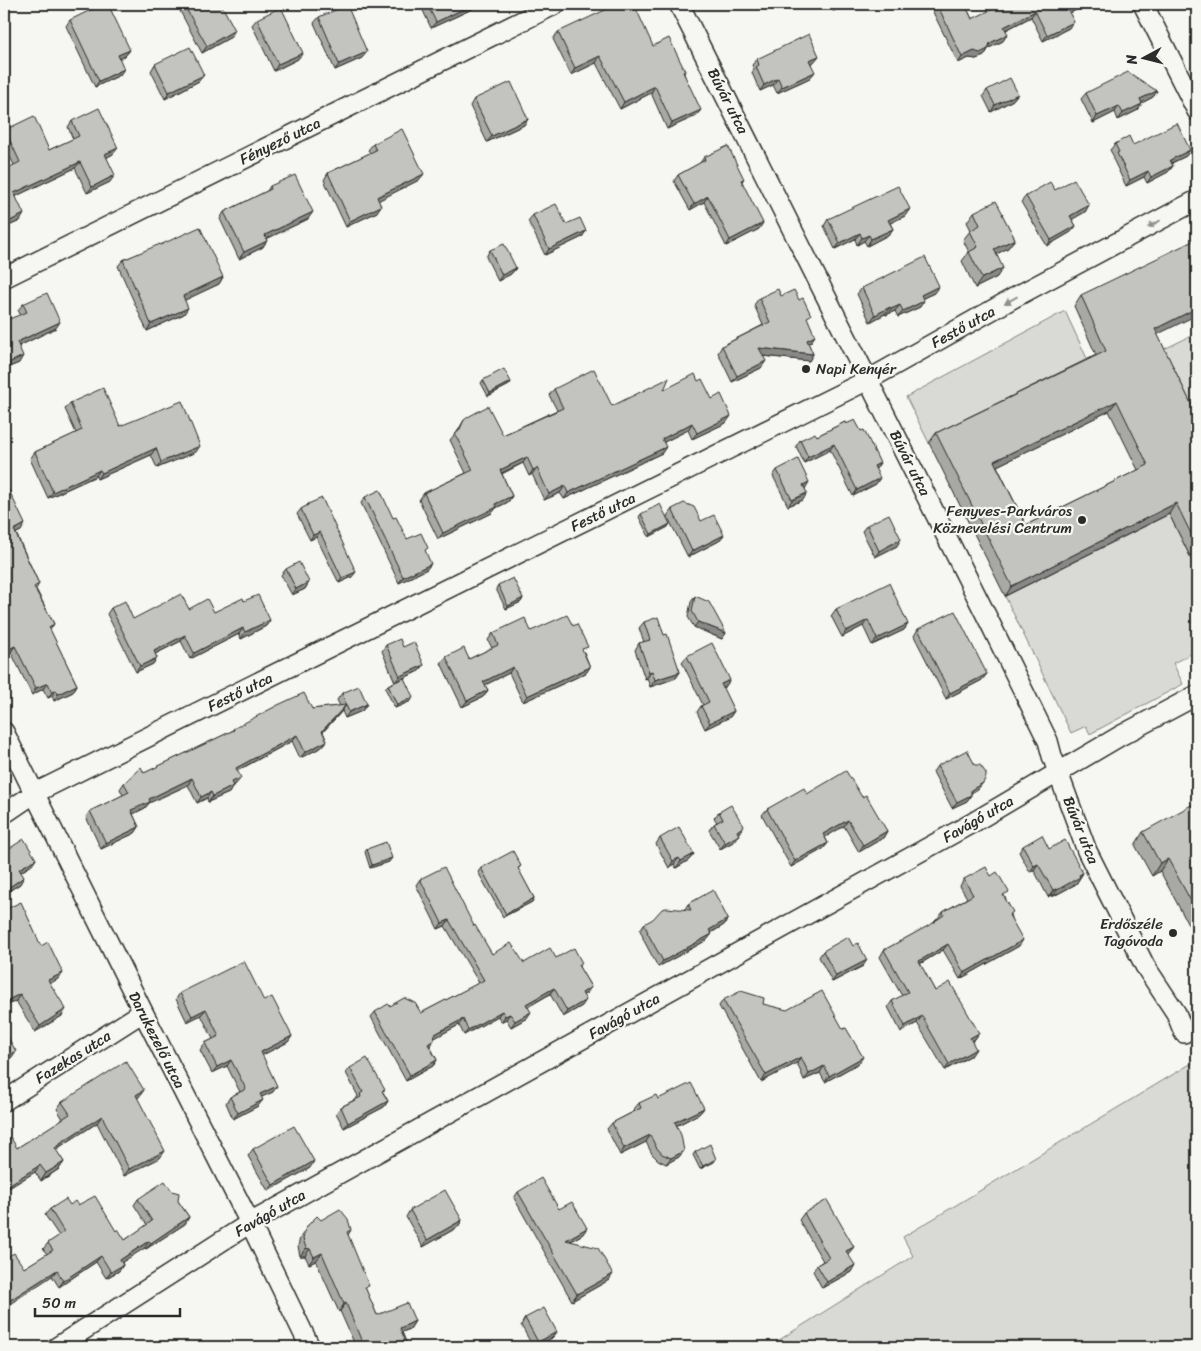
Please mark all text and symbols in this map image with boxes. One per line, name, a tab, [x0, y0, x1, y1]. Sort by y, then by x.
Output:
north arrow	[1118, 32, 1168, 82]
text: N	[1119, 53, 1145, 67]
street label: Búvár utca	[700, 63, 756, 139]
street label: Fényező utca	[235, 110, 326, 172]
one-way arrow	[1148, 219, 1161, 228]
one-way arrow	[1003, 296, 1018, 304]
street label: Festő utca	[926, 298, 1000, 355]
place label: Napi Kenyér	[816, 356, 897, 382]
marker: Napi Kenyér	[800, 363, 812, 375]
street label: Búvár utca	[882, 425, 938, 501]
street label: Festő utca	[566, 485, 641, 539]
place label: Fenyves-Parkváros Köznevelési Centrum	[933, 498, 1073, 541]
marker: Fenyves-Parkváros Köznevelési Centrum	[1076, 514, 1088, 526]
street label: Festő utca	[203, 665, 278, 719]
street label: Favágó utca	[938, 788, 1019, 850]
street label: Búvár utca	[1056, 792, 1107, 868]
place label: Erdőszéle Tagóvoda	[1100, 911, 1163, 954]
marker: Erdőszéle Tagóvoda	[1167, 927, 1179, 939]
street label: Favágó utca	[583, 985, 665, 1046]
street label: Darukezelő utca	[121, 987, 193, 1094]
street label: Fazekas utca	[30, 1023, 117, 1091]
street label: Favágó utca	[230, 1182, 311, 1244]
scale bar	[35, 1286, 180, 1318]
text: 50 m	[42, 1290, 77, 1316]

